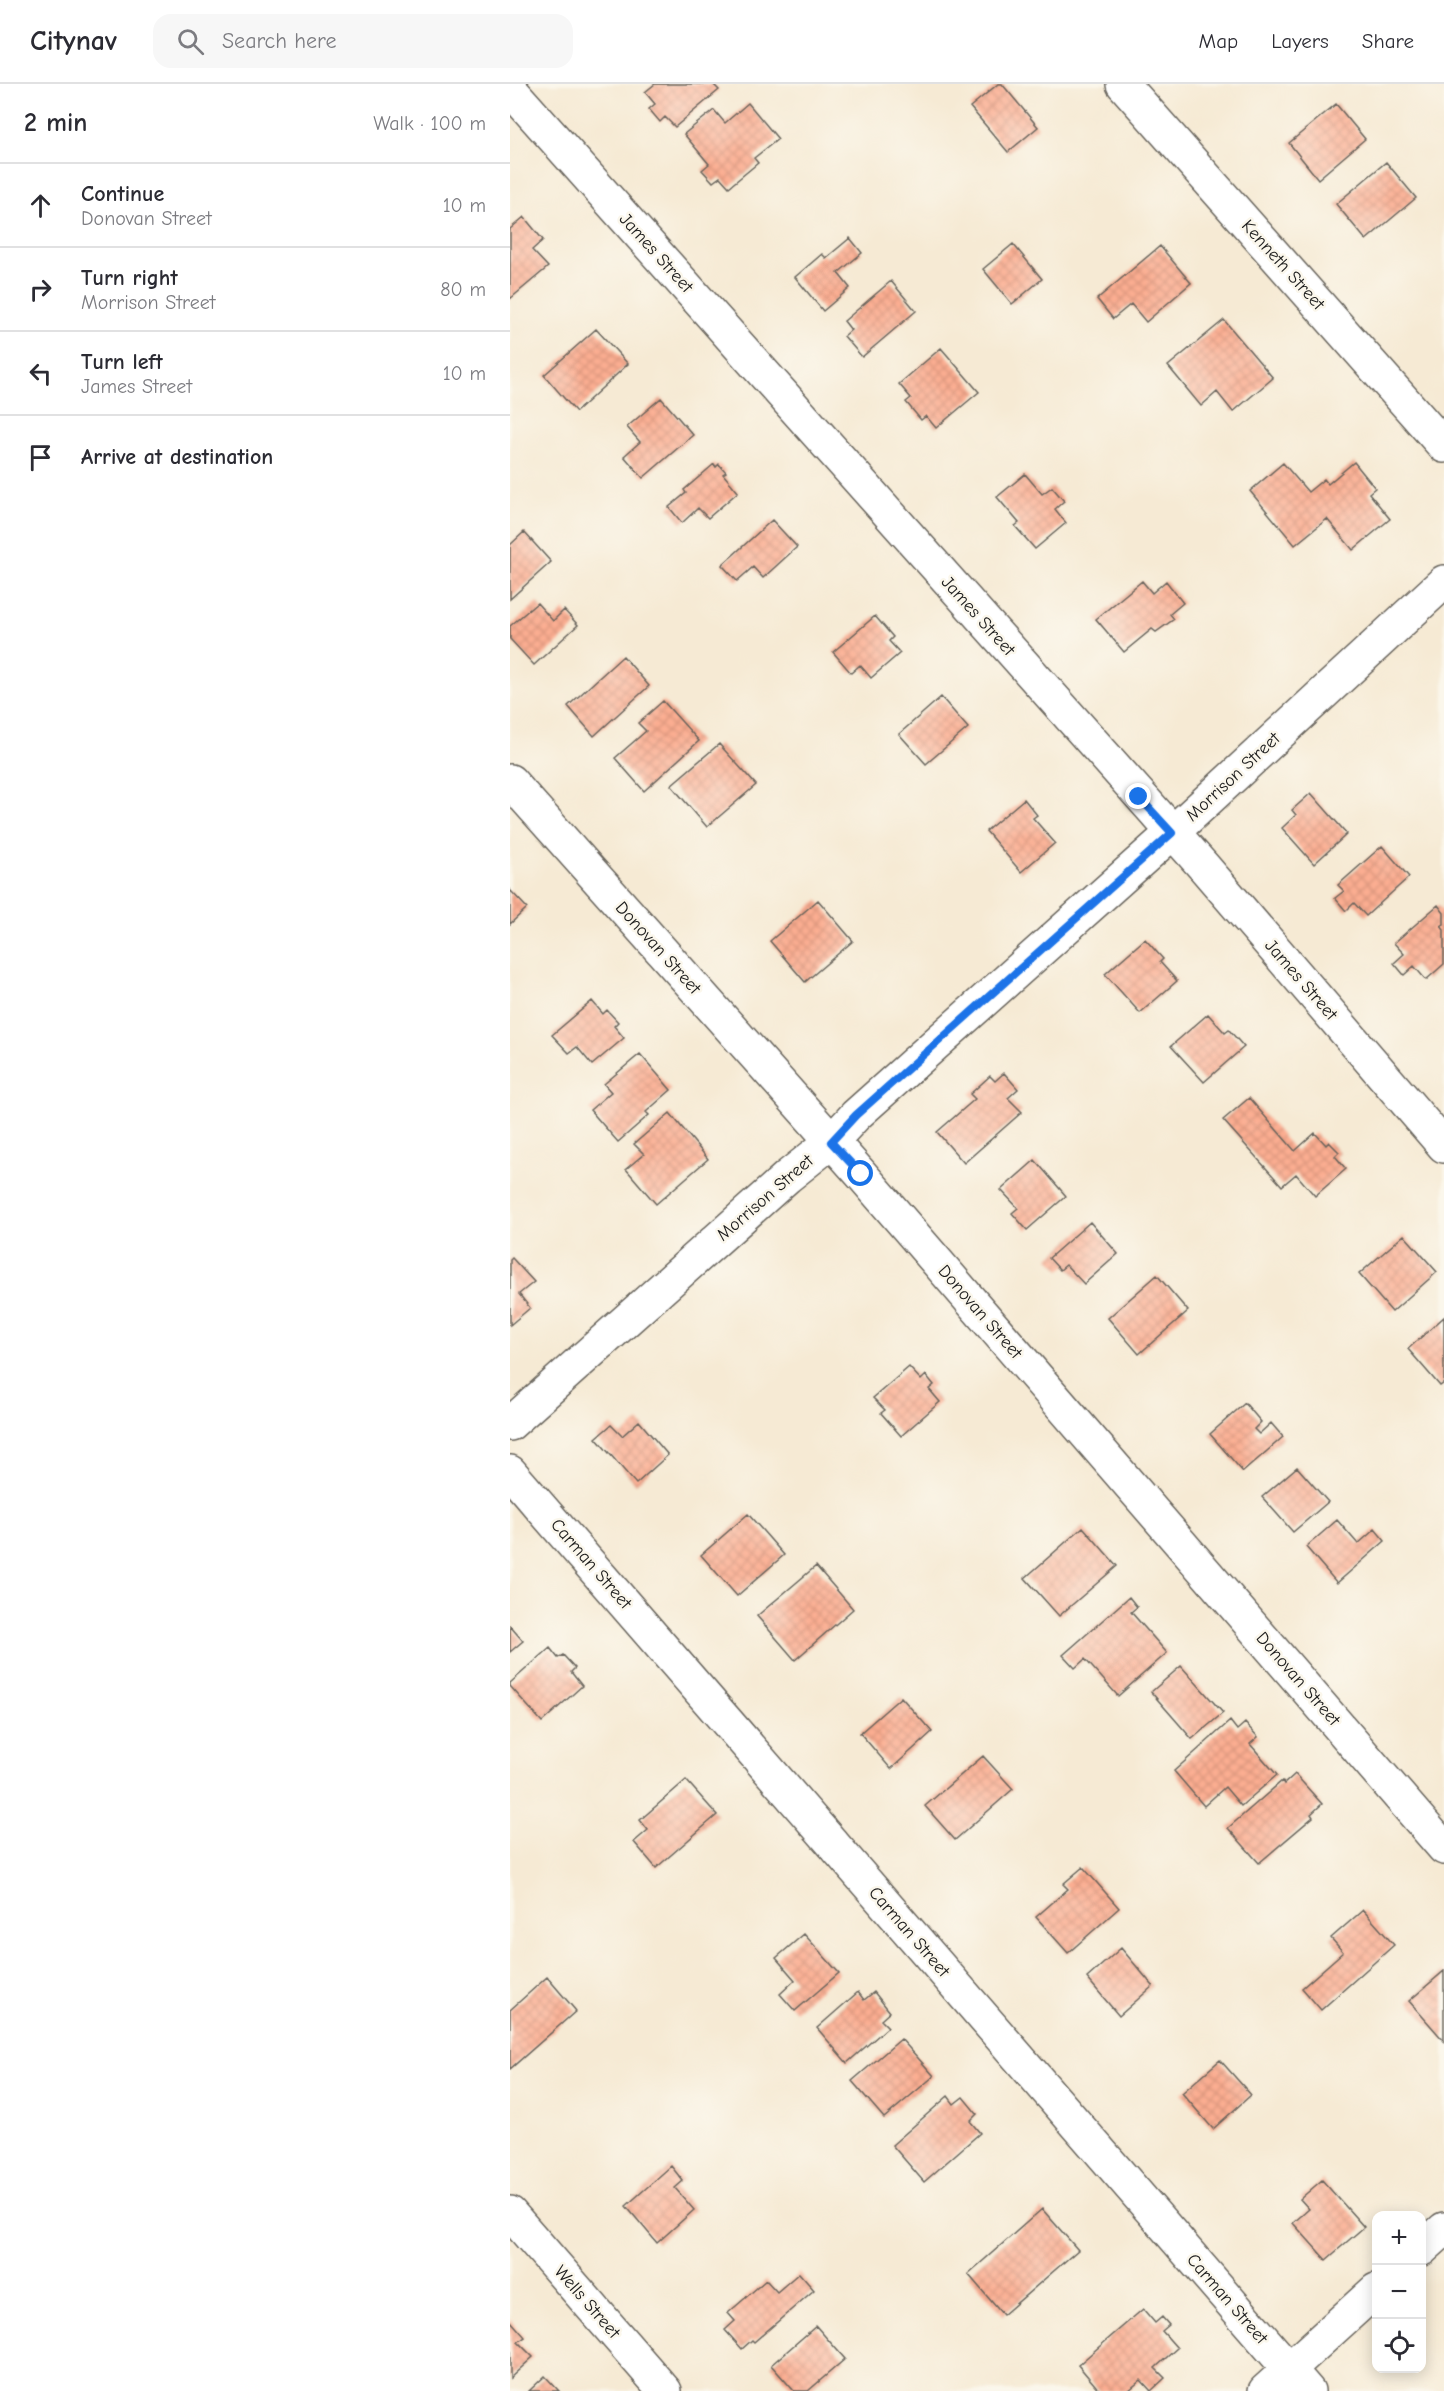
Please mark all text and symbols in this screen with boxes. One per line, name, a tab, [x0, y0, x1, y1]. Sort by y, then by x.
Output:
search box	[153, 14, 573, 68]
text: Citynav	[30, 25, 117, 57]
icon: search	[174, 25, 207, 58]
text: Search here	[222, 28, 336, 54]
text: Map	[1199, 29, 1238, 53]
text: Layers	[1271, 29, 1329, 53]
text: Share	[1362, 29, 1414, 53]
text: 2 min	[24, 108, 87, 138]
text: Walk · 100 m	[373, 112, 486, 135]
text: Continue	[81, 181, 164, 207]
icon: ahead	[24, 189, 57, 222]
text: 10 m	[443, 194, 486, 217]
text: Donovan Street	[81, 207, 212, 230]
street label: James Street	[615, 209, 698, 298]
street label: Kenneth Street	[1237, 216, 1329, 315]
text: Turn right	[81, 265, 178, 291]
icon: right	[24, 273, 57, 306]
text: 80 m	[440, 278, 486, 301]
text: Morrison Street	[81, 291, 215, 314]
text: Turn left	[81, 349, 163, 375]
icon: left	[24, 357, 57, 390]
text: 10 m	[443, 362, 486, 385]
text: James Street	[81, 375, 192, 398]
icon: arrive	[24, 441, 57, 474]
text: Arrive at destination	[81, 444, 273, 470]
street label: James Street	[937, 572, 1020, 661]
street label: Morrison Street	[1182, 727, 1285, 826]
route end	[1125, 783, 1151, 809]
street label: Donovan Street	[611, 897, 706, 999]
street label: James Street	[1260, 935, 1342, 1025]
street label: Morrison Street	[712, 1150, 818, 1246]
route start	[847, 1160, 873, 1186]
street label: Donovan Street	[933, 1261, 1027, 1364]
street label: Carman Street	[546, 1515, 636, 1614]
street label: Donovan Street	[1251, 1628, 1345, 1731]
street label: Carman Street	[864, 1883, 954, 1982]
map controls	[1372, 2211, 1426, 2373]
button: +	[1372, 2211, 1426, 2265]
street label: Carman Street	[1182, 2250, 1272, 2349]
street label: Wells Street	[550, 2261, 625, 2343]
button: −	[1372, 2265, 1426, 2319]
button: locate	[1372, 2319, 1426, 2373]

